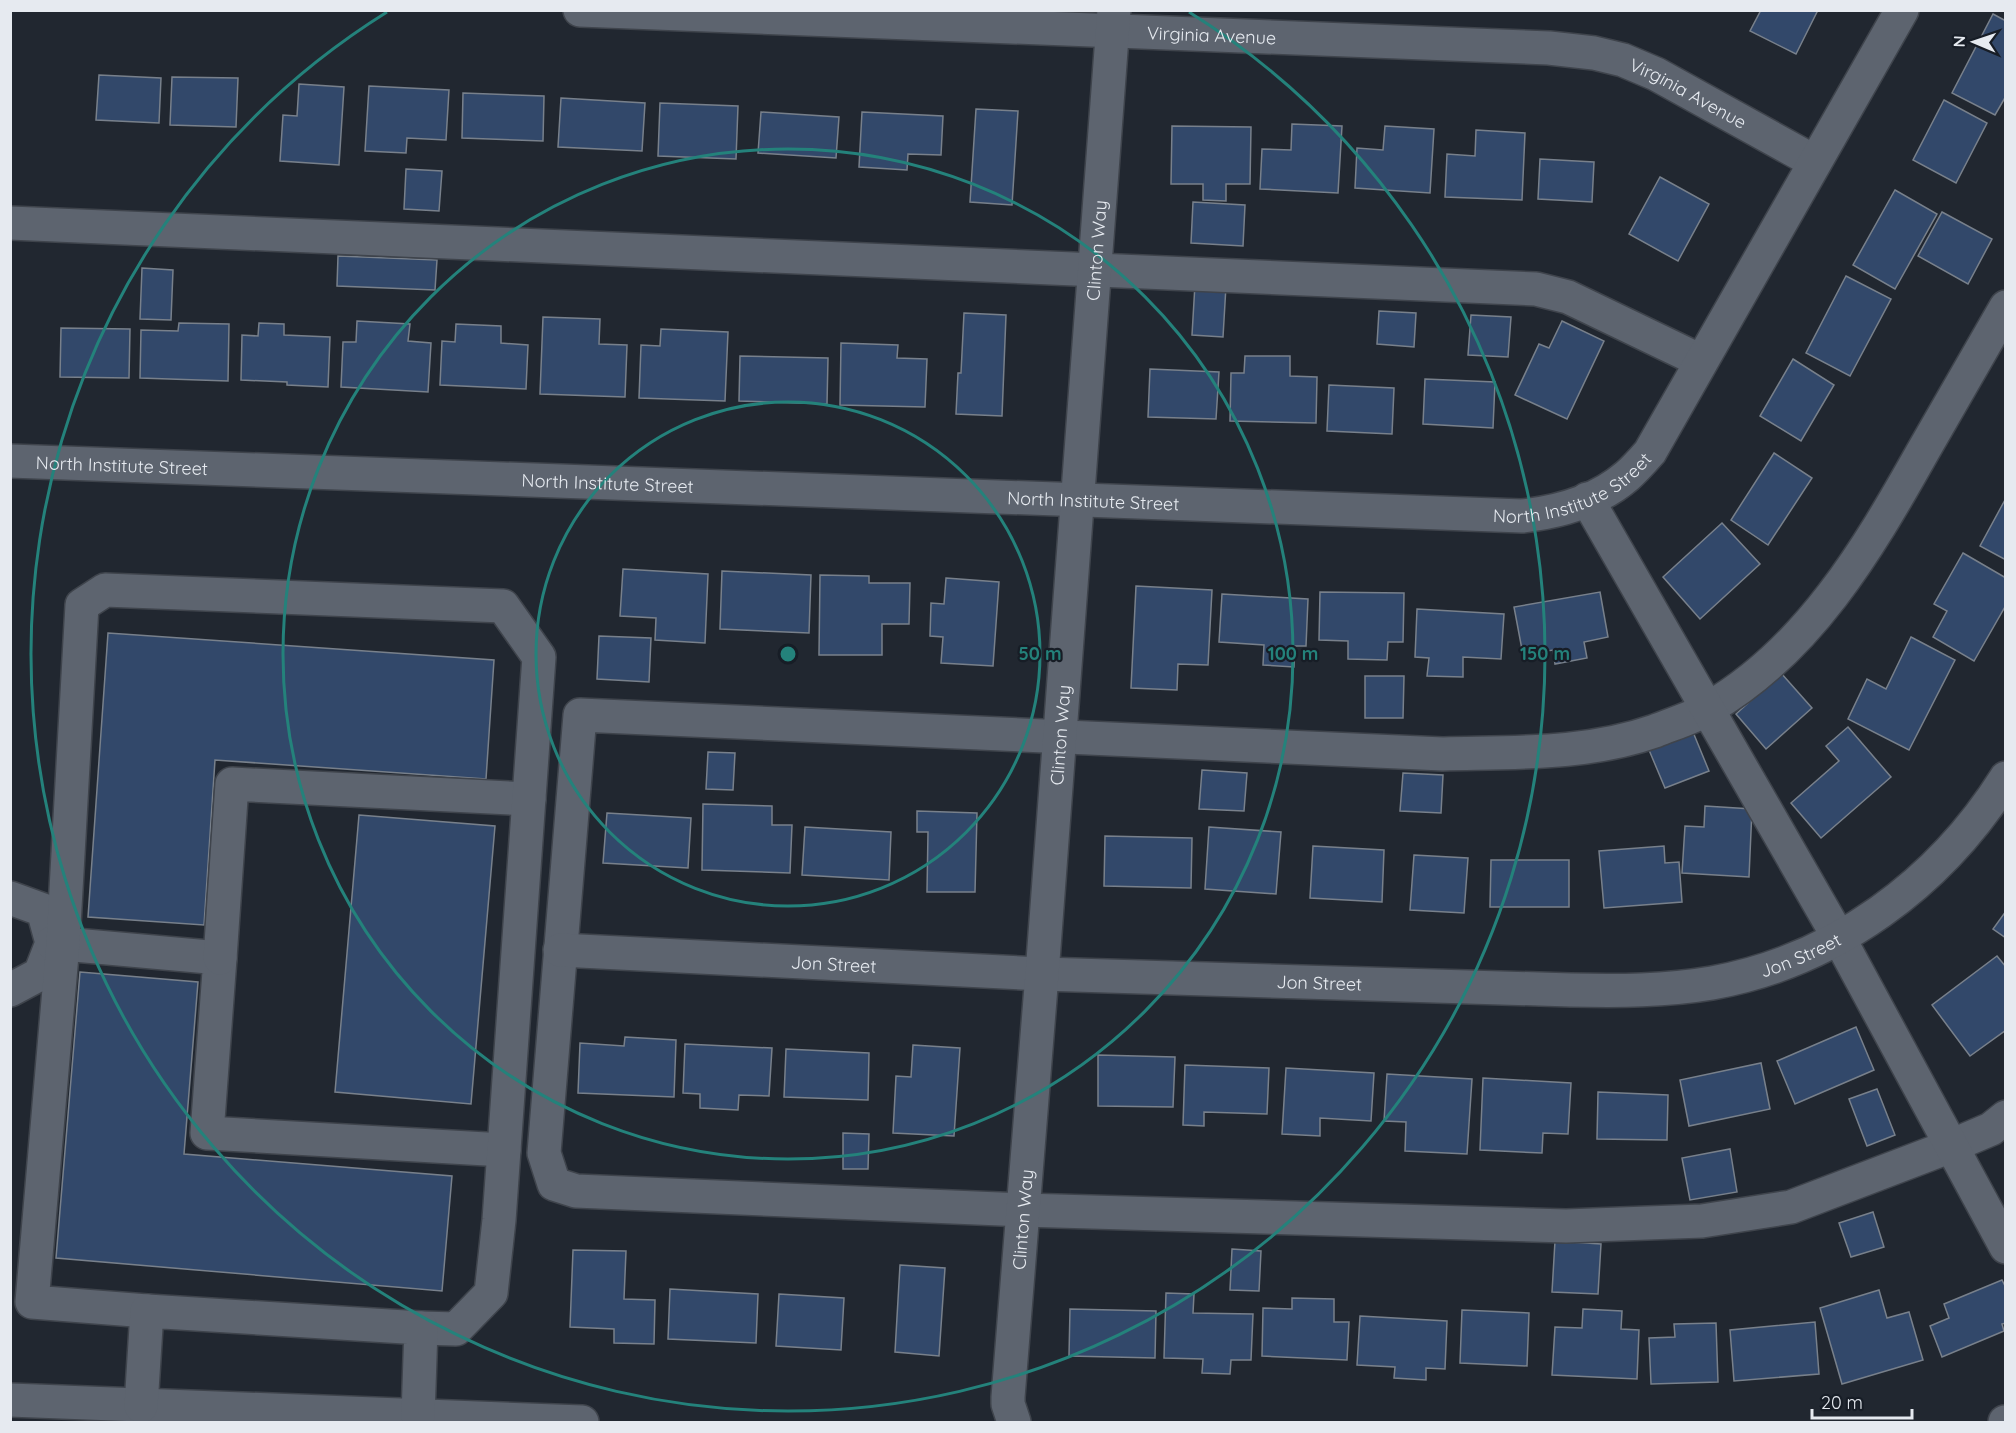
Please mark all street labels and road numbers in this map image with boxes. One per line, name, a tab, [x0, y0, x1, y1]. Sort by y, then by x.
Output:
street label: Virginia Avenue	[1146, 21, 1277, 49]
street label: Virginia Avenue	[1626, 53, 1751, 133]
street label: Clinton Way	[1081, 199, 1111, 301]
street label: North Institute Street	[1492, 447, 1656, 528]
street label: North Institute Street	[35, 450, 208, 480]
street label: North Institute Street	[521, 468, 694, 497]
street label: North Institute Street	[1007, 486, 1180, 515]
street label: Clinton Way	[1045, 684, 1075, 786]
street label: Jon Street	[1757, 927, 1845, 982]
street label: Jon Street	[790, 950, 877, 977]
street label: Jon Street	[1276, 970, 1362, 995]
street label: Clinton Way	[1007, 1168, 1038, 1271]

